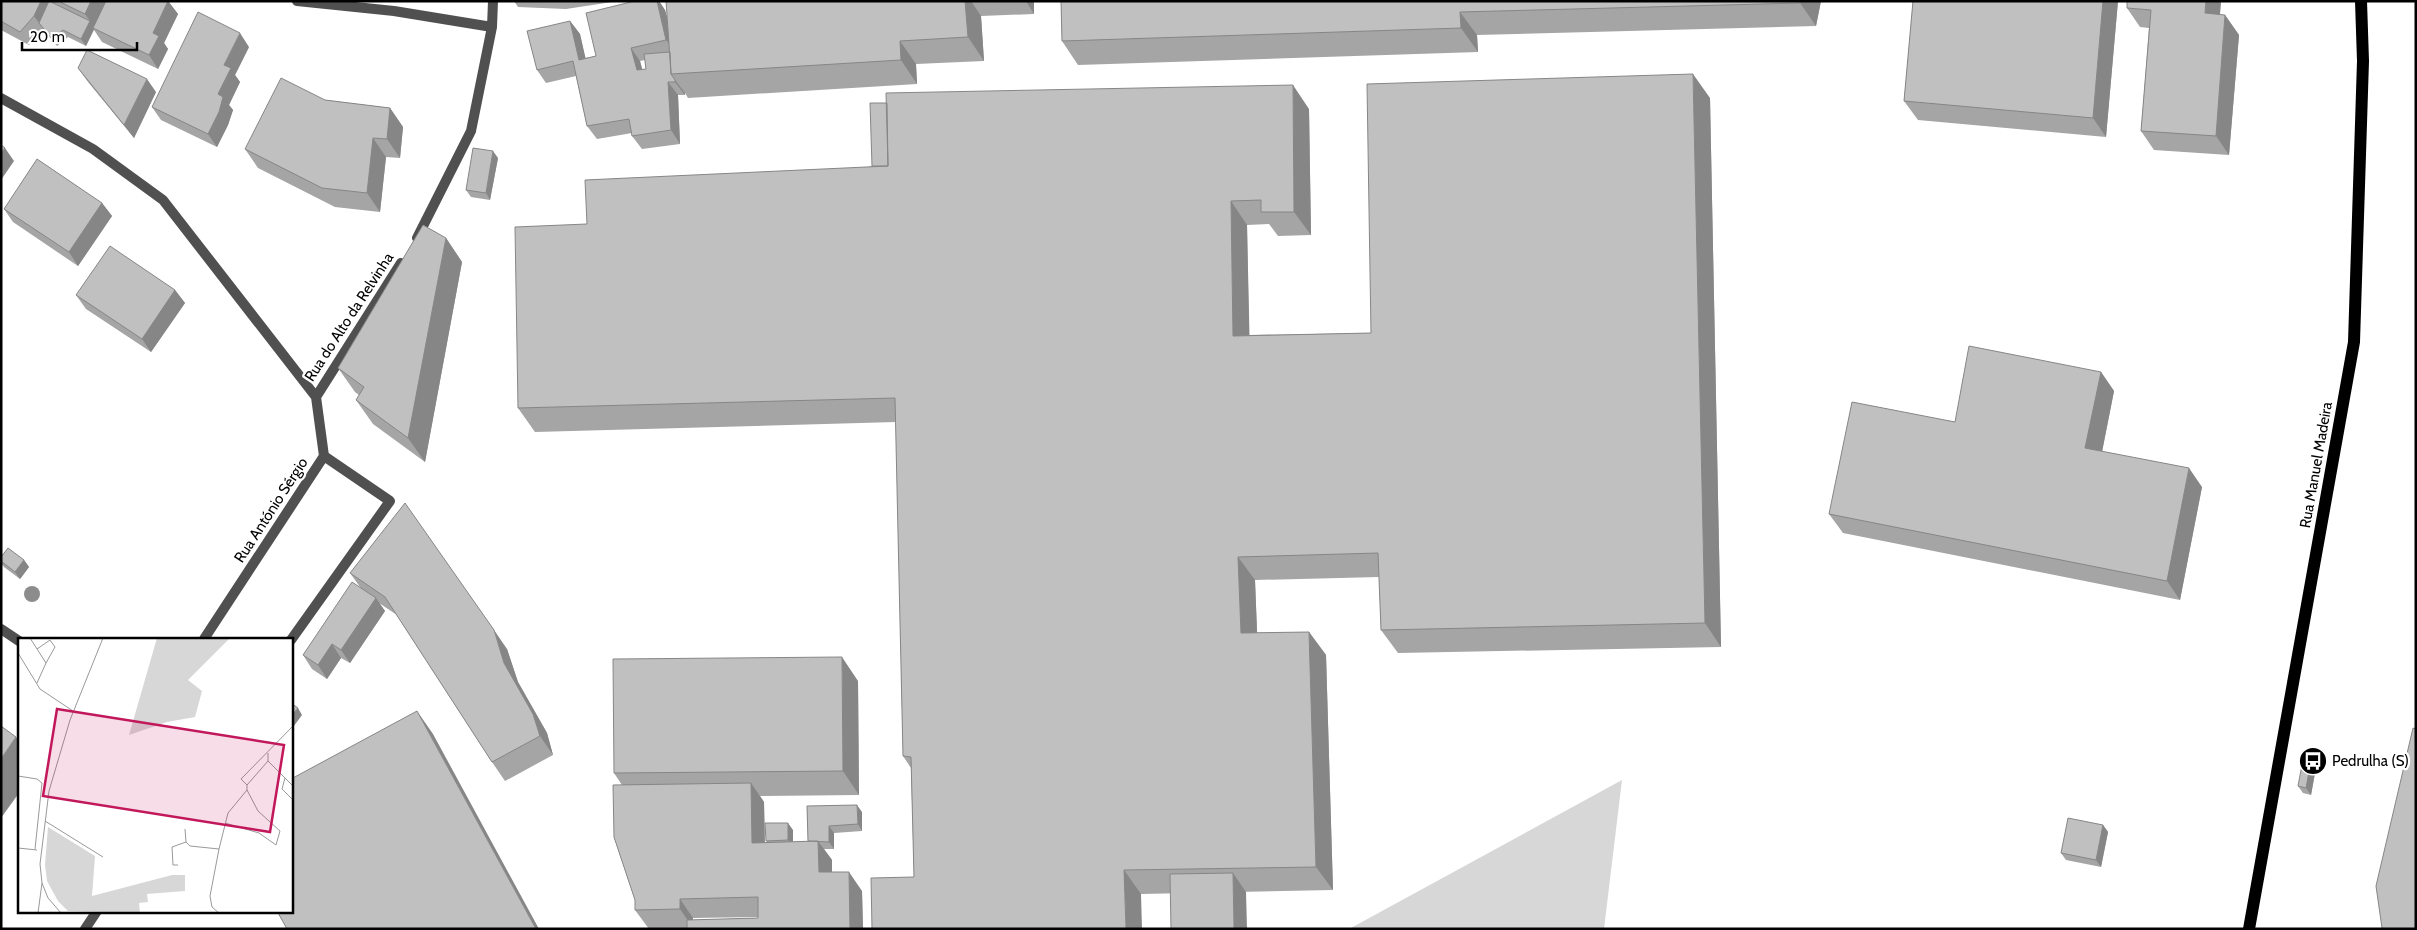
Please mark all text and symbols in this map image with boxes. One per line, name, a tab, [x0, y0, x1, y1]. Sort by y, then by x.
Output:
scale bar	[22, 20, 138, 52]
text: 20 m	[30, 28, 65, 46]
street label: Rua do Alto da Relvinha	[301, 249, 398, 385]
street label: Rua Manuel Madeira	[2296, 400, 2336, 529]
street label: Rua António Sérgio	[230, 454, 312, 566]
inset map	[18, 638, 292, 912]
bus stop icon: Pedrulha (S)	[2298, 746, 2328, 776]
place label: Pedrulha (S)	[2332, 752, 2409, 770]

